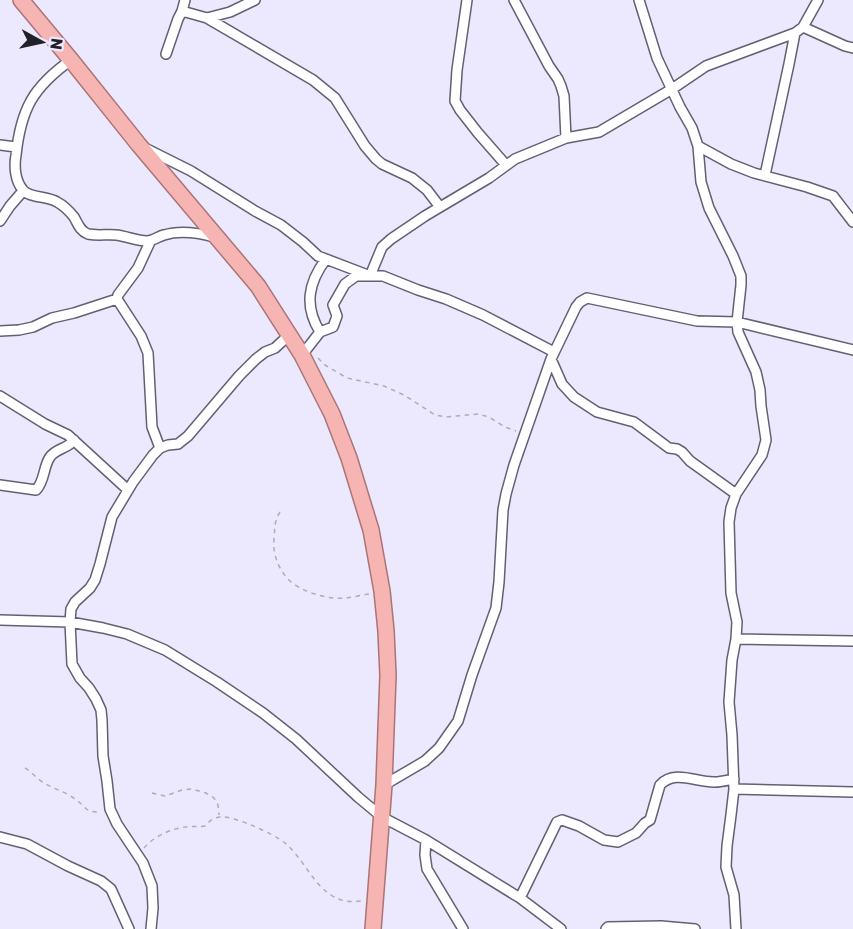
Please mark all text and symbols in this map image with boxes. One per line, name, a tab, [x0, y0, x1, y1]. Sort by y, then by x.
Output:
north arrow	[12, 12, 72, 72]
text: N	[46, 37, 67, 51]

